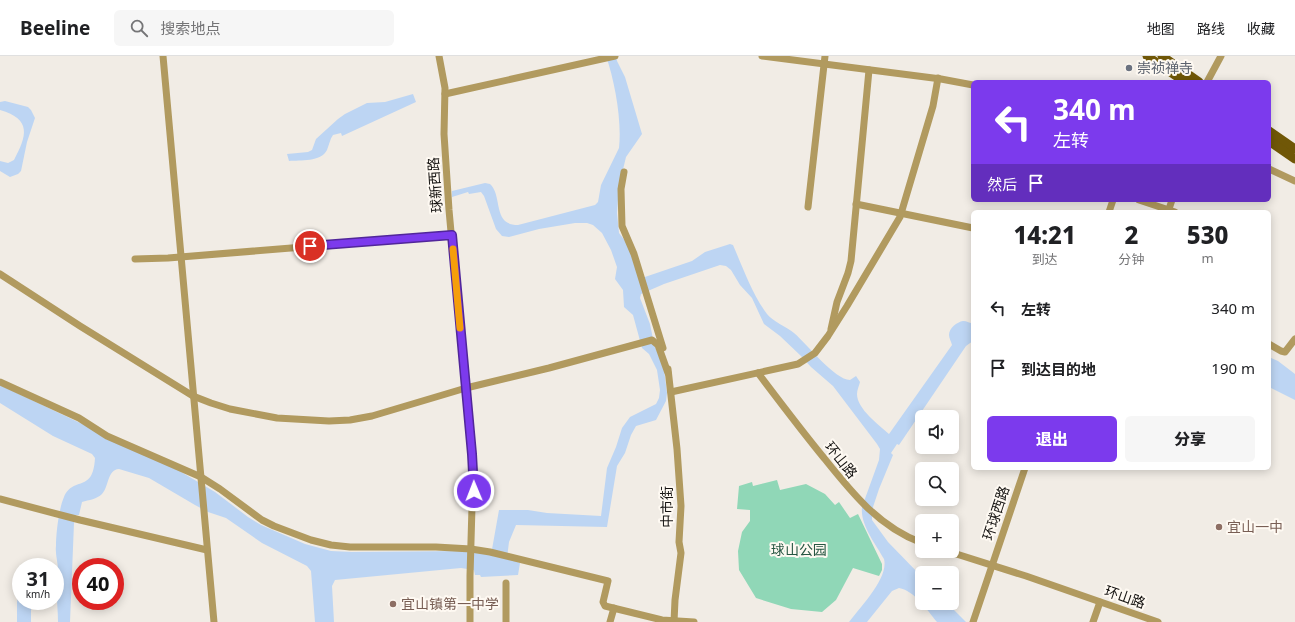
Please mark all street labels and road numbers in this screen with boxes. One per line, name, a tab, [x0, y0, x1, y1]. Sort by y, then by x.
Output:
street label: 球新西路	[423, 156, 446, 214]
street label: 环山路	[821, 437, 862, 482]
street label: 环球西路	[978, 483, 1013, 542]
street label: 中市街	[657, 486, 676, 528]
street label: 环山路	[1102, 581, 1148, 612]

